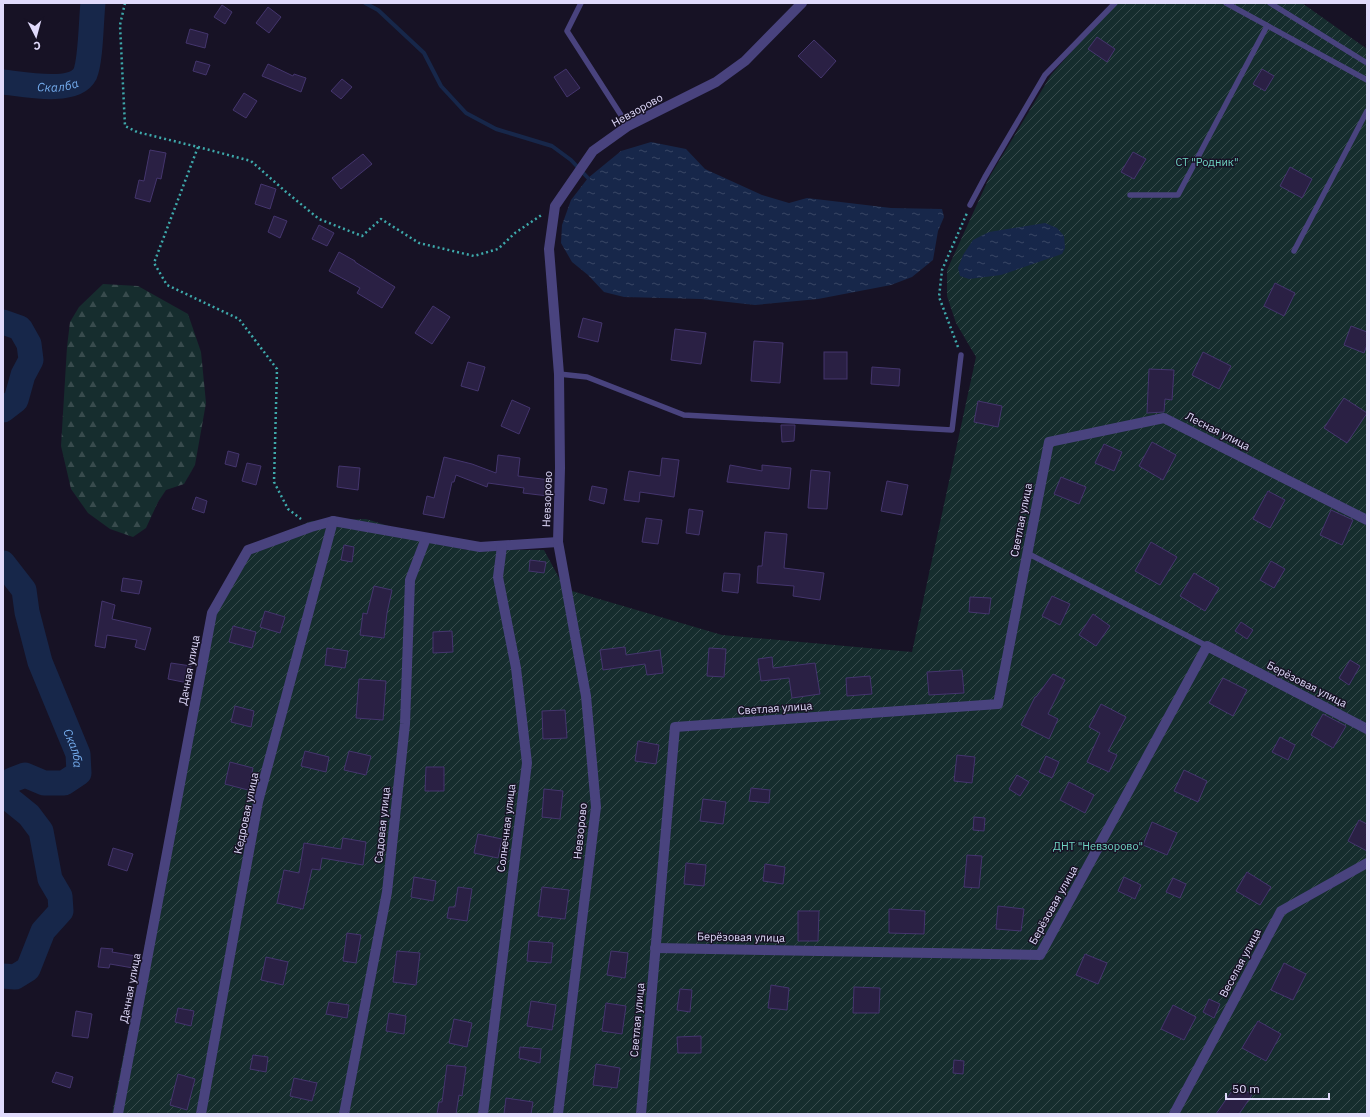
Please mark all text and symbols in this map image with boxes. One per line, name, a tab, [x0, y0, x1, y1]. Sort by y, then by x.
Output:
north arrow	[16, 16, 56, 56]
text: С	[33, 39, 41, 53]
water label: Скалба	[37, 75, 81, 94]
street label: Невзорово	[609, 90, 665, 130]
park label: СТ "Родник"	[1175, 155, 1239, 169]
street label: Лесная улица	[1183, 409, 1253, 453]
street label: Невзорово	[539, 471, 555, 527]
street label: Светлая улица	[1007, 482, 1035, 558]
street label: Дачная улица	[175, 634, 203, 706]
street label: Берёзовая улица	[1265, 658, 1350, 710]
street label: Светлая улица	[737, 698, 813, 718]
water label: Скалба	[61, 726, 86, 768]
street label: Кедровая улица	[231, 771, 262, 855]
street label: Солнечная улица	[494, 783, 518, 873]
street label: Садовая улица	[371, 786, 393, 864]
street label: Невзорово	[570, 802, 590, 860]
park label: ДНТ "Невзорово"	[1053, 839, 1143, 853]
street label: Берёзовая улица	[1026, 863, 1081, 947]
street label: Веселая улица	[1216, 926, 1264, 1000]
street label: Берёзовая улица	[697, 929, 785, 945]
street label: Дачная улица	[116, 952, 144, 1024]
street label: Светлая улица	[627, 982, 647, 1058]
scale bar	[1226, 1075, 1329, 1101]
text: 50 m	[1232, 1081, 1260, 1096]

